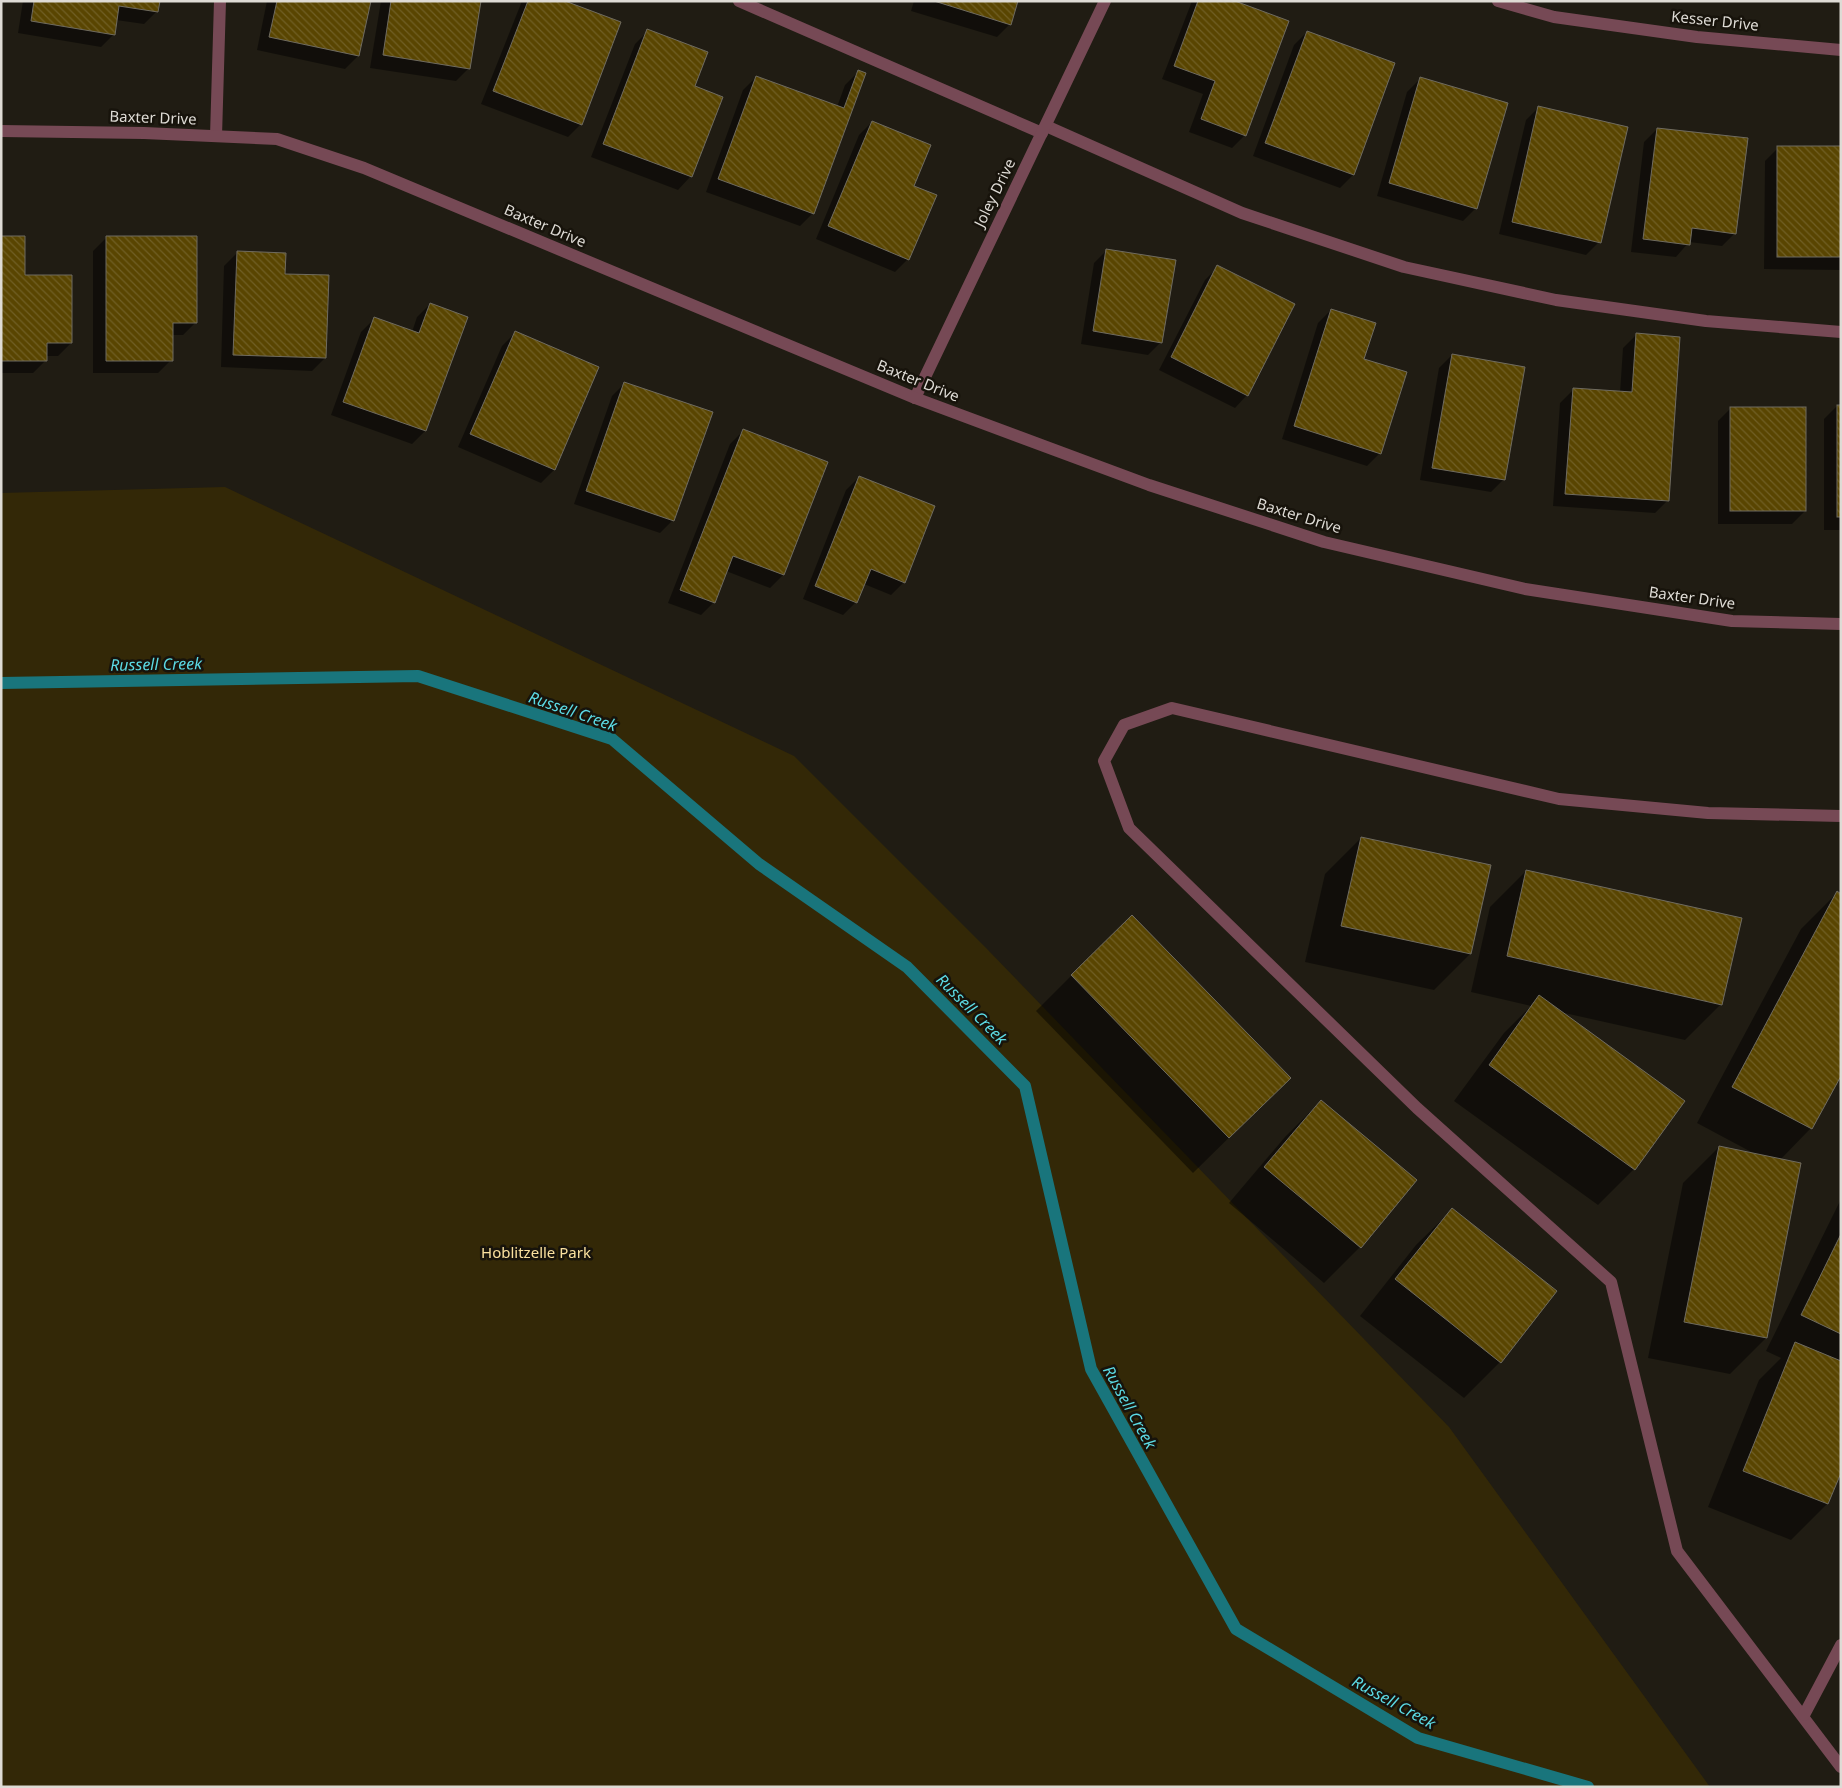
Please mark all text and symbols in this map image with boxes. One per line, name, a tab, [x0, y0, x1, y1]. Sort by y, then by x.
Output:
street label: Kesser Drive	[1670, 5, 1760, 35]
street label: Baxter Drive	[109, 105, 197, 129]
street label: Joley Drive	[968, 155, 1019, 232]
street label: Baxter Drive	[501, 199, 589, 251]
street label: Baxter Drive	[874, 354, 963, 406]
street label: Baxter Drive	[1255, 493, 1344, 537]
street label: Baxter Drive	[1648, 581, 1737, 613]
water label: Russell Creek	[110, 652, 203, 676]
water label: Russell Creek	[526, 686, 621, 737]
water label: Russell Creek	[932, 969, 1013, 1050]
park label: Hoblitzelle Park	[481, 1242, 591, 1262]
water label: Russell Creek	[1098, 1361, 1162, 1454]
water label: Russell Creek	[1348, 1670, 1441, 1734]

